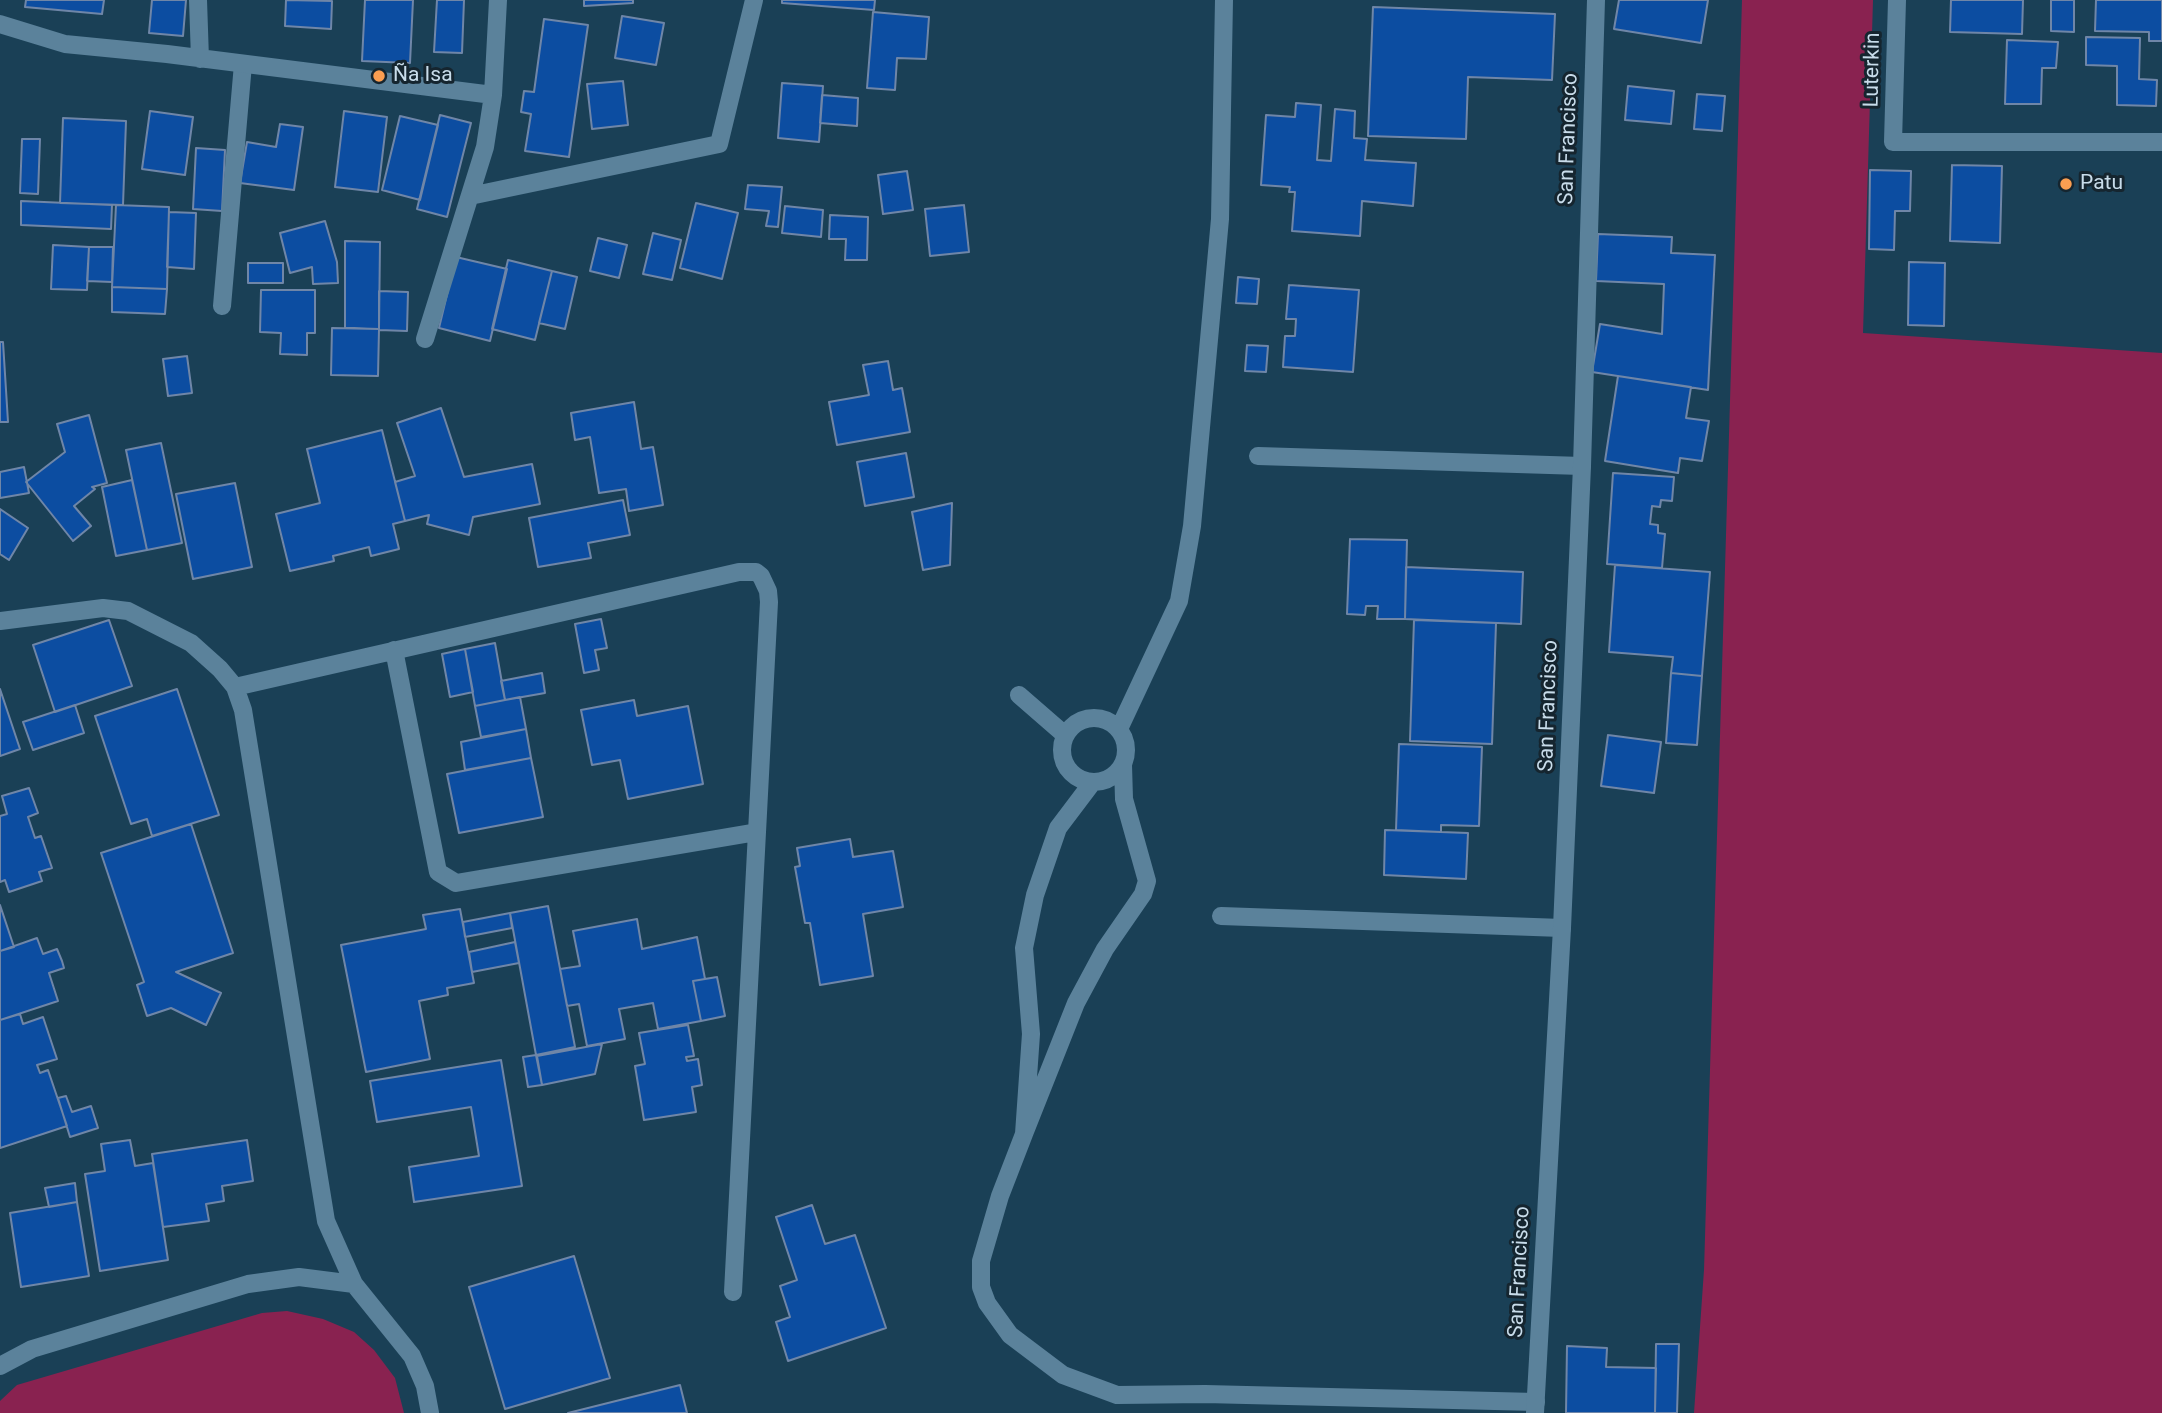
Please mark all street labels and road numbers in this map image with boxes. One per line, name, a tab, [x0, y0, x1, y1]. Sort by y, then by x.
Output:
street label: Luterkin	[1860, 32, 1886, 108]
street label: San Francisco	[1554, 73, 1584, 205]
street label: San Francisco	[1534, 640, 1564, 772]
street label: San Francisco	[1504, 1206, 1536, 1338]

